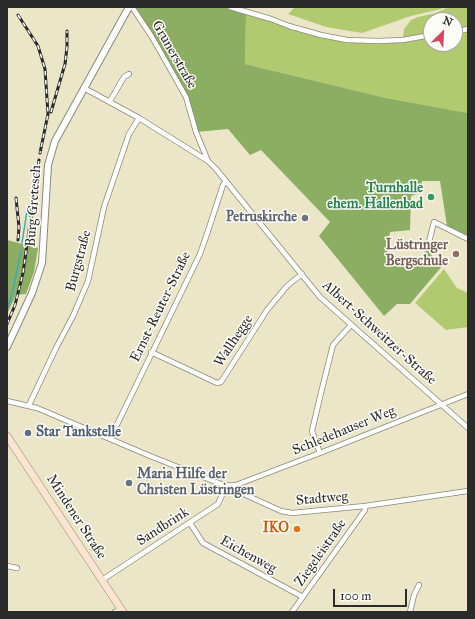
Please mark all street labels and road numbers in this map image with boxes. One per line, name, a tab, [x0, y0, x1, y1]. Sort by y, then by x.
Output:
street label: Grunerstraße	[148, 18, 200, 92]
street label: Burg Gretesch	[23, 164, 45, 248]
street label: Burgstraße	[63, 228, 95, 294]
street label: Ernst-Reuter-Straße	[127, 249, 195, 365]
street label: Albert-Schweitzer-Straße	[319, 277, 439, 389]
street label: Wallhegge	[211, 312, 257, 370]
street label: Schledehauser Weg	[290, 403, 398, 459]
street label: Mindener Straße	[42, 471, 110, 563]
street label: Stadtweg	[295, 488, 349, 510]
street label: Sandbrink	[134, 504, 192, 550]
street label: Ziegeleistraße	[292, 516, 350, 590]
street label: Eichenweg	[217, 533, 279, 577]

